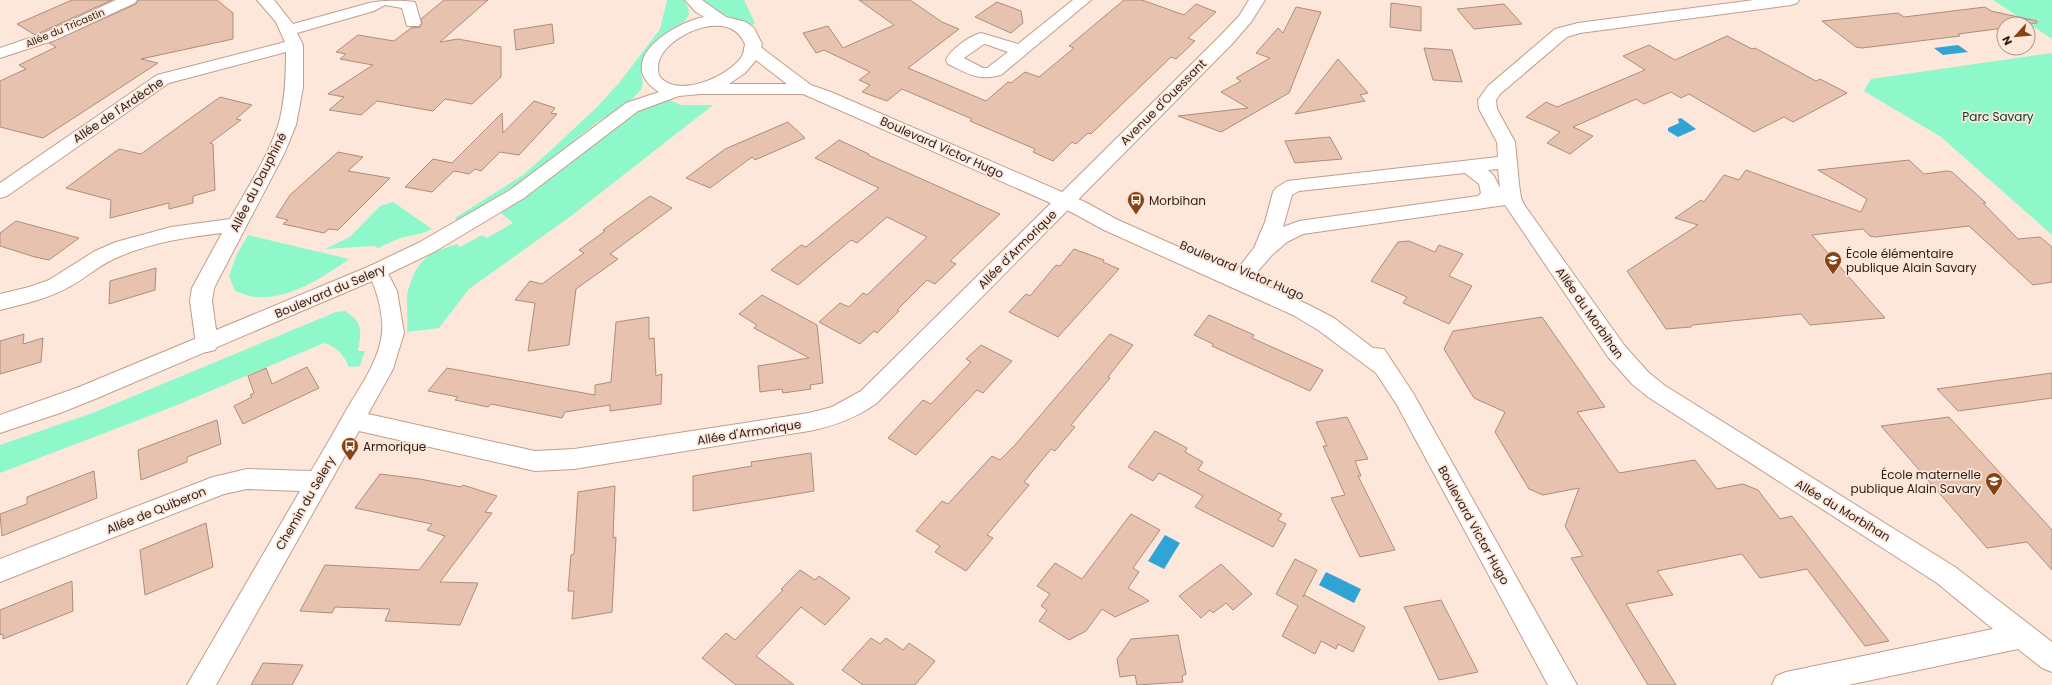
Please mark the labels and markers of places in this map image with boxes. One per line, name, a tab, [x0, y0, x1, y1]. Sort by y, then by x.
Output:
bus stop icon: Morbihan	[1126, 190, 1146, 215]
place label: Morbihan	[1149, 192, 1206, 209]
place label: École élémentaire publique Alain Savary	[1846, 245, 1977, 276]
school or university icon: École élémentaire publique Alain Savary	[1823, 250, 1843, 275]
bus stop icon: Armorique	[340, 436, 360, 461]
place label: Armorique	[363, 438, 426, 455]
place label: École maternelle publique Alain Savary	[1851, 466, 1981, 497]
school or university icon: École maternelle publique Alain Savary	[1984, 471, 2004, 496]

